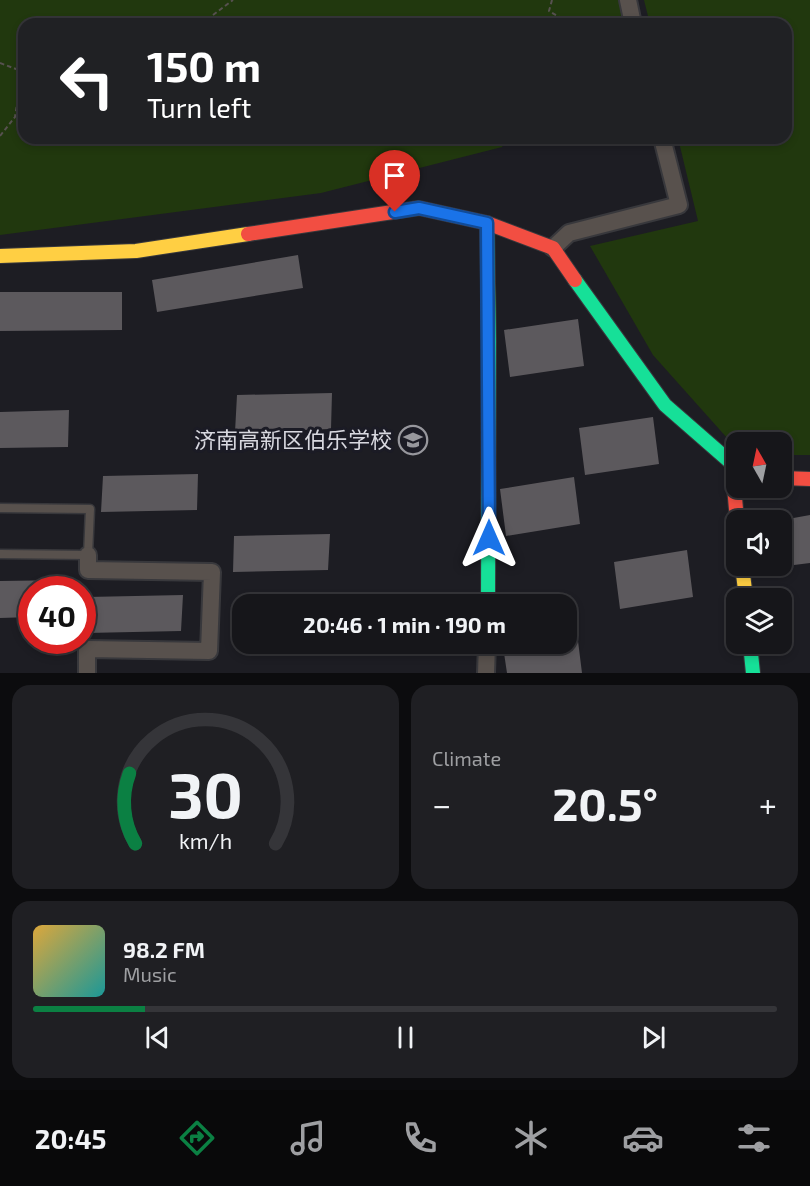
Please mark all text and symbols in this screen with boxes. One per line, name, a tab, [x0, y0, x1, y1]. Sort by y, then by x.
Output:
text: 150 m	[147, 40, 261, 90]
icon: left	[48, 42, 126, 120]
text: Turn left	[147, 91, 251, 123]
pin	[369, 150, 420, 212]
icon: arrive	[378, 159, 411, 192]
school or university icon: 济南高新区伯乐学校	[397, 424, 429, 456]
place label: 济南高新区伯乐学校	[194, 426, 392, 452]
north arrow	[726, 432, 792, 498]
map controls	[726, 432, 792, 654]
position arrow	[457, 506, 521, 570]
button: sound	[726, 510, 792, 576]
speed limit sign: 40	[18, 576, 96, 654]
button: layers	[726, 588, 792, 654]
text: 20:46 · 1 min · 190 m	[303, 611, 506, 637]
text: Climate	[432, 746, 501, 770]
text: 30	[168, 756, 243, 831]
text: 20.5°	[552, 776, 658, 830]
text: −	[432, 784, 451, 824]
text: +	[759, 784, 777, 824]
text: km/h	[179, 828, 232, 853]
text: 98.2 FM	[123, 936, 205, 962]
text: Music	[123, 962, 177, 986]
icon: previous	[141, 1021, 174, 1054]
icon: pause	[389, 1021, 422, 1054]
icon: next	[637, 1021, 670, 1054]
icon: directions	[176, 1117, 218, 1159]
icon: music	[287, 1117, 329, 1159]
icon: phone	[399, 1117, 441, 1159]
icon: climate	[510, 1117, 552, 1159]
icon: car	[622, 1117, 664, 1159]
icon: filters	[733, 1117, 775, 1159]
text: 20:45	[35, 1122, 107, 1154]

